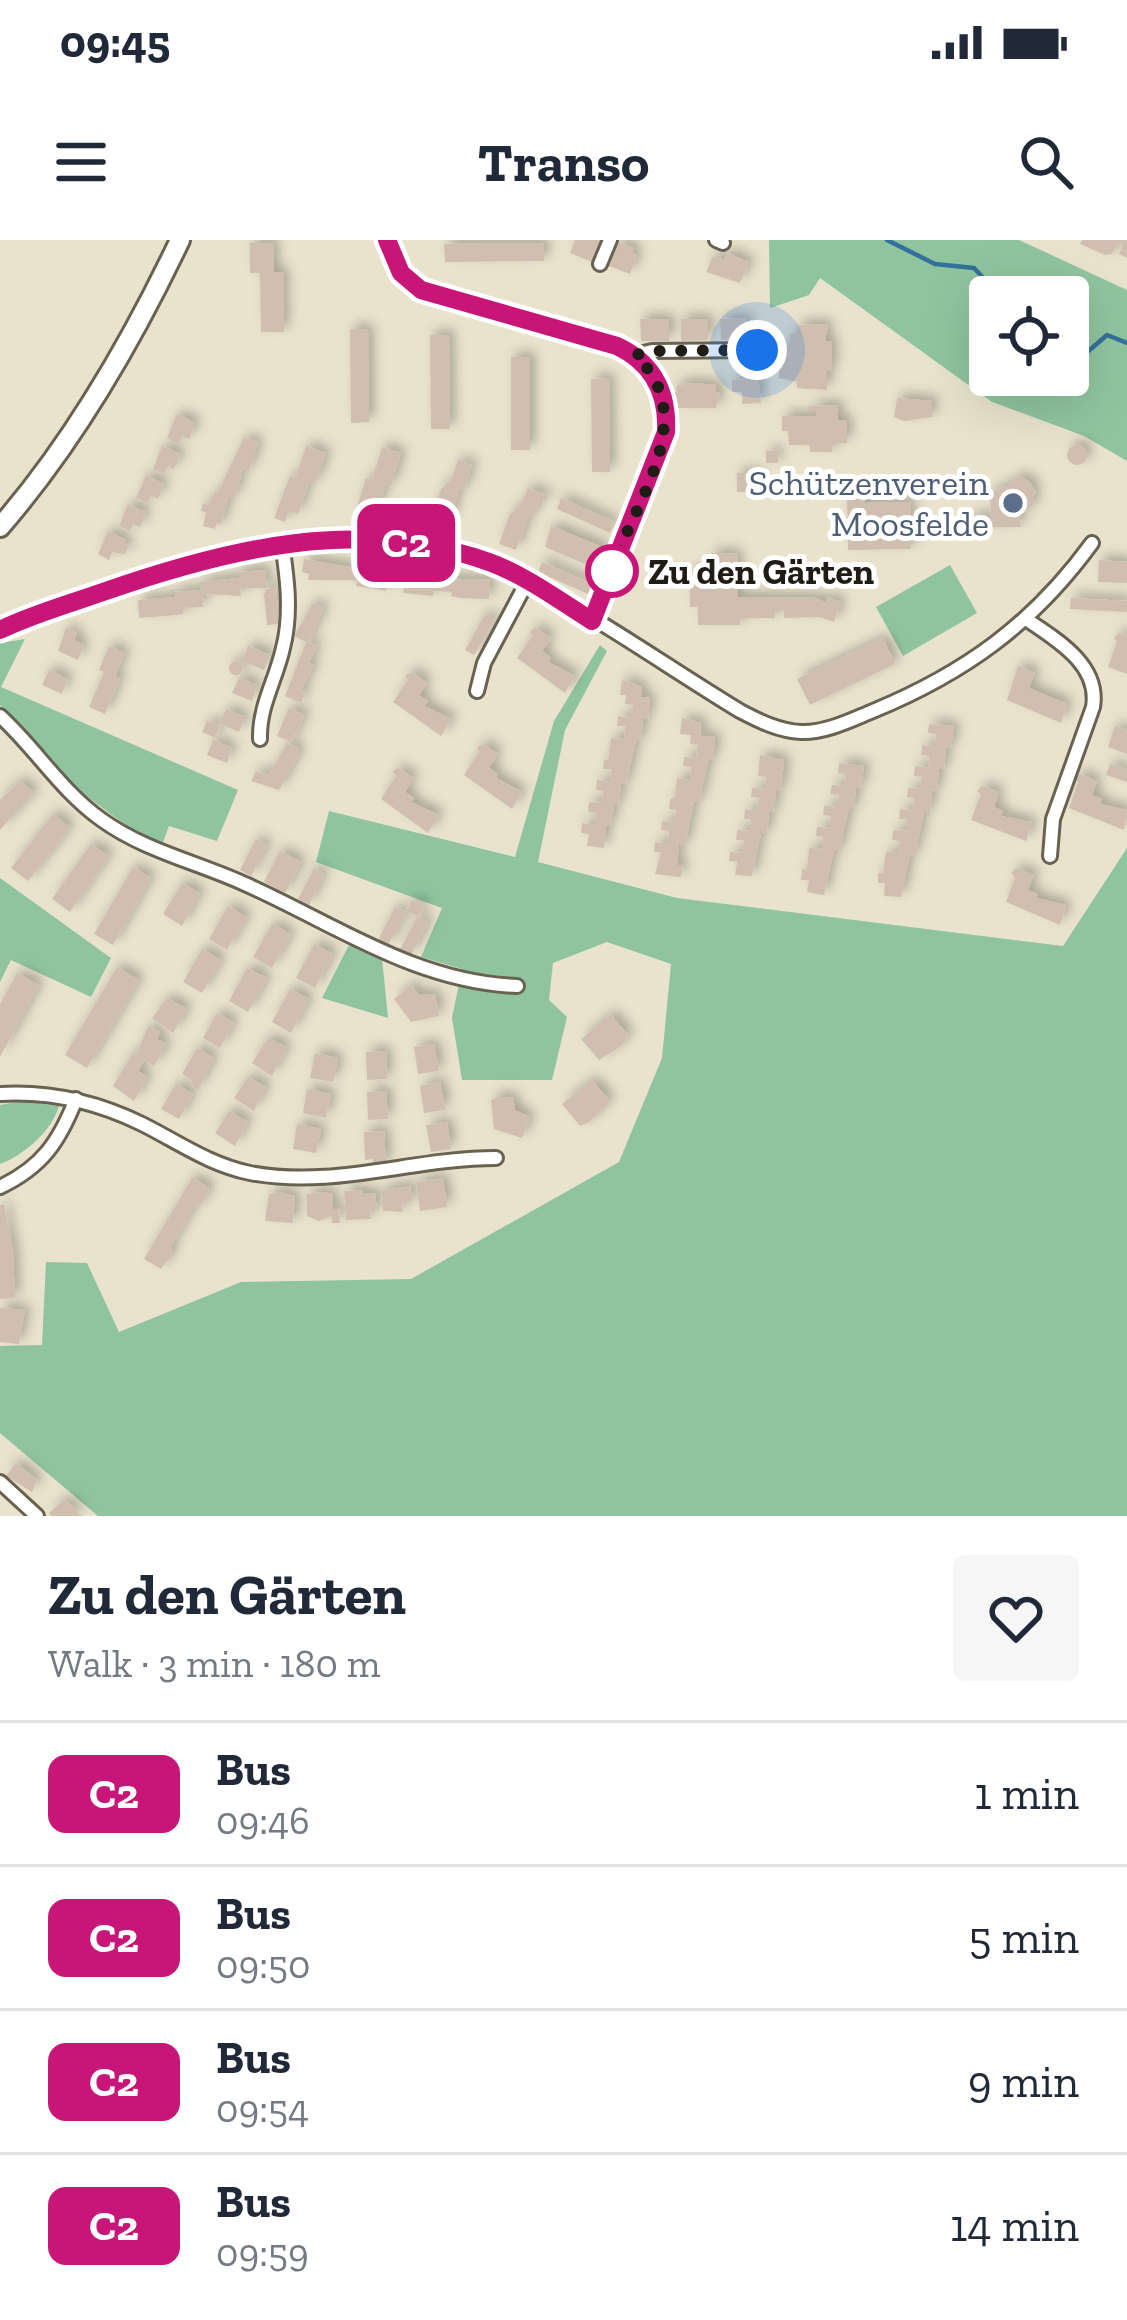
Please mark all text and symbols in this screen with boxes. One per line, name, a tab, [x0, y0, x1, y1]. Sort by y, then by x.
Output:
text: 09:45	[60, 15, 170, 69]
icon: menu	[48, 129, 114, 195]
icon: search	[1013, 129, 1079, 195]
text: Transo	[478, 130, 649, 195]
map controls	[969, 276, 1089, 396]
button: locate	[969, 276, 1089, 396]
your location	[727, 320, 787, 380]
place label: Schützenverein Moosfelde	[749, 461, 989, 545]
marker: Schützenverein Moosfelde	[1000, 490, 1026, 516]
line badge: C2	[352, 504, 460, 582]
text: C2	[381, 517, 431, 568]
marker: Zu den Gärten	[587, 546, 637, 596]
place label: Zu den Gärten	[648, 550, 874, 593]
button: heart	[953, 1555, 1079, 1681]
text: Zu den Gärten	[48, 1560, 406, 1629]
text: Walk · 3 min · 180 m	[48, 1640, 381, 1687]
text: Bus	[216, 1743, 291, 1797]
text: 1 min	[974, 1767, 1079, 1821]
text: C2	[89, 1768, 139, 1819]
text: 09:46	[216, 1797, 310, 1844]
text: Bus	[216, 1887, 291, 1941]
text: 5 min	[969, 1911, 1079, 1965]
text: C2	[89, 1912, 139, 1963]
text: 09:50	[216, 1941, 310, 1988]
text: Bus	[216, 2031, 291, 2085]
text: 9 min	[968, 2055, 1079, 2109]
text: C2	[89, 2056, 139, 2107]
text: 09:54	[216, 2085, 309, 2132]
text: Bus	[216, 2175, 291, 2229]
text: 14 min	[950, 2199, 1079, 2253]
text: C2	[89, 2200, 139, 2251]
text: 09:59	[216, 2229, 309, 2276]

